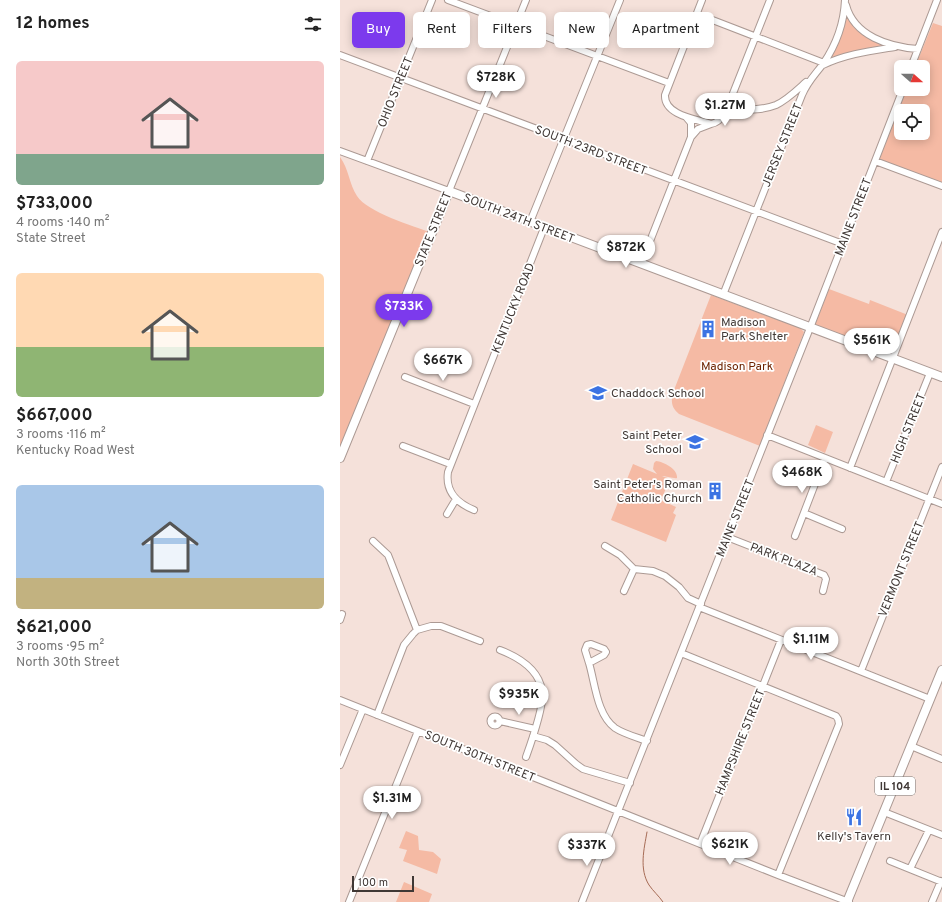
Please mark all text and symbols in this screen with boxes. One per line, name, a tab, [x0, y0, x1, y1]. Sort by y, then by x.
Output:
chip: Buy	[352, 12, 405, 48]
chip: Rent	[413, 12, 470, 48]
chip: Filters	[478, 12, 546, 48]
chip: New	[554, 12, 609, 48]
chip: Apartment	[617, 12, 714, 48]
text: 12 homes	[16, 13, 90, 35]
icon: filters	[302, 13, 324, 35]
street label: OHIO STREET	[374, 55, 417, 130]
north arrow	[894, 60, 930, 96]
map controls	[894, 60, 930, 140]
pin: $728K	[468, 65, 524, 99]
text: $728K	[476, 70, 516, 86]
icon: home	[134, 87, 206, 159]
pin: $1.27M	[692, 93, 758, 127]
text: $1.27M	[704, 98, 746, 114]
street label: JERSEY STREET	[759, 101, 807, 190]
button: locate	[894, 104, 930, 140]
street label: SOUTH 23RD STREET	[532, 122, 649, 180]
street label: MAINE STREET	[832, 176, 876, 259]
street label: STATE STREET	[412, 190, 456, 269]
street label: SOUTH 24TH STREET	[461, 190, 577, 248]
text: $733,000	[16, 193, 93, 215]
text: 4 rooms · 140 m²	[16, 215, 110, 231]
text: State Street	[16, 231, 86, 247]
pin: $872K	[598, 235, 654, 269]
text: $872K	[606, 240, 646, 256]
street label: KENTUCKY ROAD	[489, 261, 539, 356]
pin: $733K	[376, 294, 432, 328]
icon: home	[134, 299, 206, 371]
text: $733K	[384, 299, 424, 315]
place label: Madison Park Shelter	[721, 315, 788, 345]
building icon: Madison Park Shelter	[698, 319, 718, 339]
pin: $561K	[844, 328, 900, 362]
text: $561K	[853, 333, 891, 349]
pin: $667K	[415, 348, 471, 382]
text: $667K	[423, 353, 463, 369]
park label: Madison Park	[701, 359, 773, 375]
school or university icon: Chaddock School	[588, 383, 608, 403]
place label: Chaddock School	[611, 386, 704, 402]
street label: HIGH STREET	[888, 391, 930, 466]
text: $667,000	[16, 405, 93, 427]
text: 3 rooms · 116 m²	[16, 427, 106, 443]
place label: Saint Peter School	[622, 428, 682, 458]
school or university icon: Saint Peter School	[685, 432, 705, 452]
text: Kentucky Road West	[16, 443, 135, 459]
pin: $468K	[774, 460, 830, 494]
text: $468K	[781, 465, 823, 481]
place label: Saint Peter's Roman Catholic Church	[593, 477, 702, 507]
street label: MAINE STREET	[713, 477, 759, 560]
building icon: Saint Peter's Roman Catholic Church	[705, 481, 725, 501]
icon: home	[134, 511, 206, 583]
street label: VERMONT STREET	[875, 519, 928, 620]
street label: PARK PLAZA	[747, 540, 820, 580]
text: $621,000	[16, 617, 92, 639]
pin: $1.11M	[778, 627, 844, 661]
text: $1.11M	[792, 632, 830, 648]
text: 3 rooms · 95 m²	[16, 639, 104, 655]
text: North 30th Street	[16, 655, 120, 671]
pin: $935K	[491, 682, 547, 716]
text: $935K	[499, 687, 539, 703]
street label: HAMPSHIRE STREET	[712, 687, 770, 798]
street label: SOUTH 30TH STREET	[422, 727, 537, 786]
road number: IL 104	[875, 777, 915, 795]
pin: $1.31M	[359, 786, 425, 820]
text: $1.31M	[372, 791, 412, 807]
restaurant icon: Kelly's Tavern	[844, 807, 864, 827]
place label: Kelly's Tavern	[817, 829, 891, 845]
pin: $621K	[702, 832, 758, 866]
pin: $337K	[559, 833, 615, 867]
text: $621K	[711, 837, 749, 853]
text: $337K	[567, 838, 607, 854]
scale bar	[352, 874, 414, 893]
text: 100 m	[358, 876, 388, 890]

